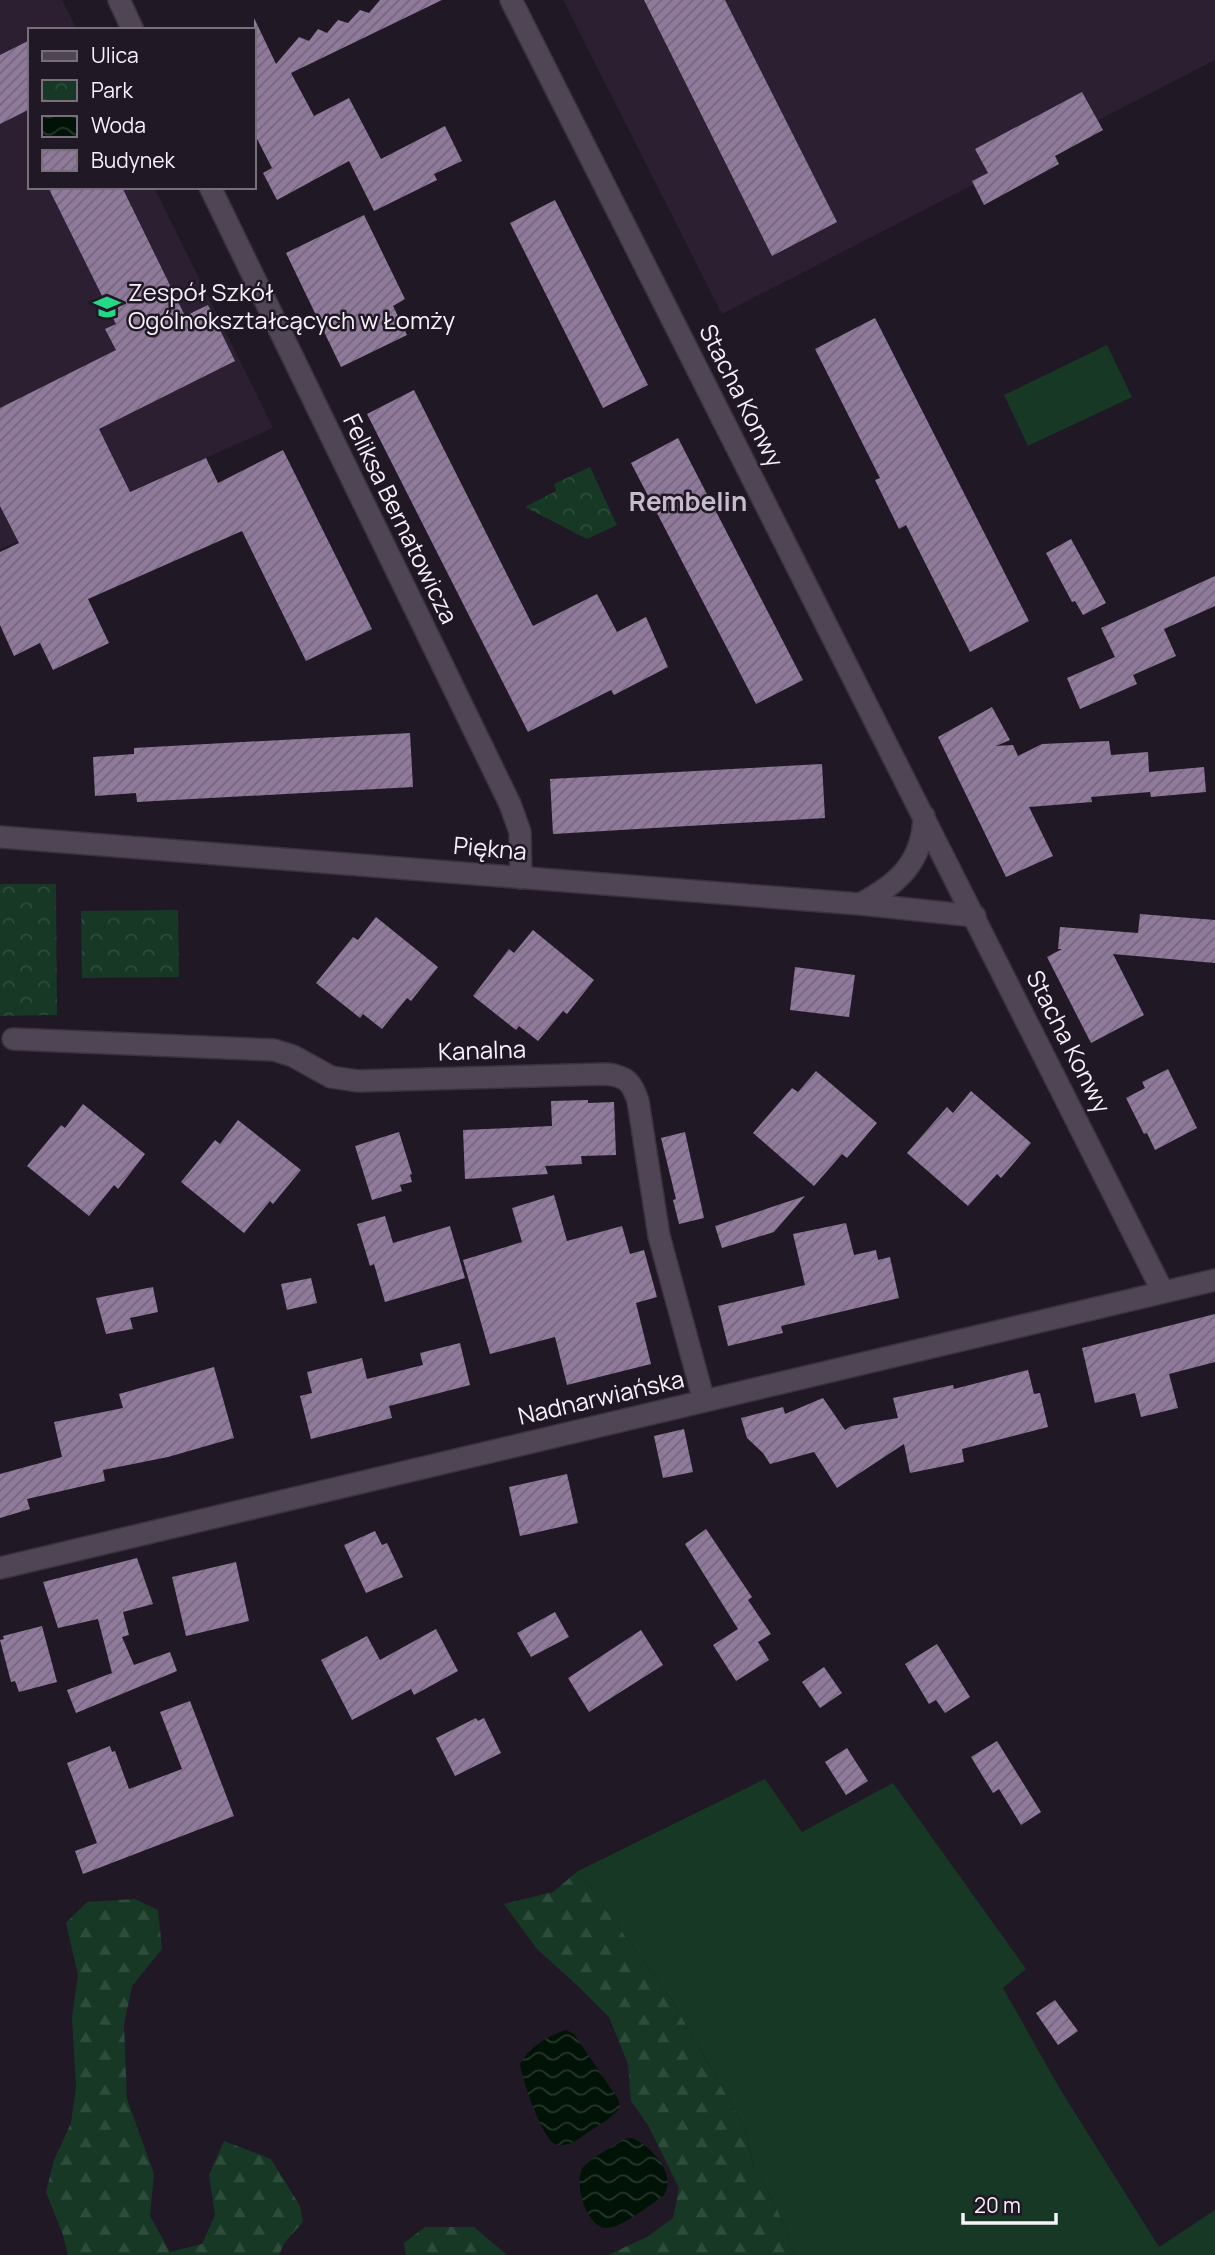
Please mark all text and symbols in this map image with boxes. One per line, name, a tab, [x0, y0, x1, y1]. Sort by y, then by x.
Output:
legend	[28, 28, 256, 189]
text: Ulica	[91, 41, 139, 69]
text: Park	[91, 76, 133, 104]
text: Woda	[91, 111, 146, 139]
text: Budynek	[91, 146, 176, 174]
place label: Zespół Szkół Ogólnokształcących w Łomży	[128, 275, 456, 336]
school or university icon: Zespół Szkół Ogólnokształcących w Łomży	[92, 292, 122, 322]
street label: Stacha Konwy	[692, 318, 793, 473]
street label: Feliksa Bernatowicza	[336, 408, 467, 629]
district label: Rembelin	[629, 483, 747, 519]
street label: Piękna	[452, 828, 528, 867]
street label: Stacha Konwy	[1019, 964, 1120, 1119]
street label: Kanalna	[437, 1031, 527, 1068]
street label: Nadnarwiańska	[514, 1361, 687, 1432]
scale bar	[963, 2182, 1056, 2226]
text: 20 m	[974, 2191, 1021, 2219]

